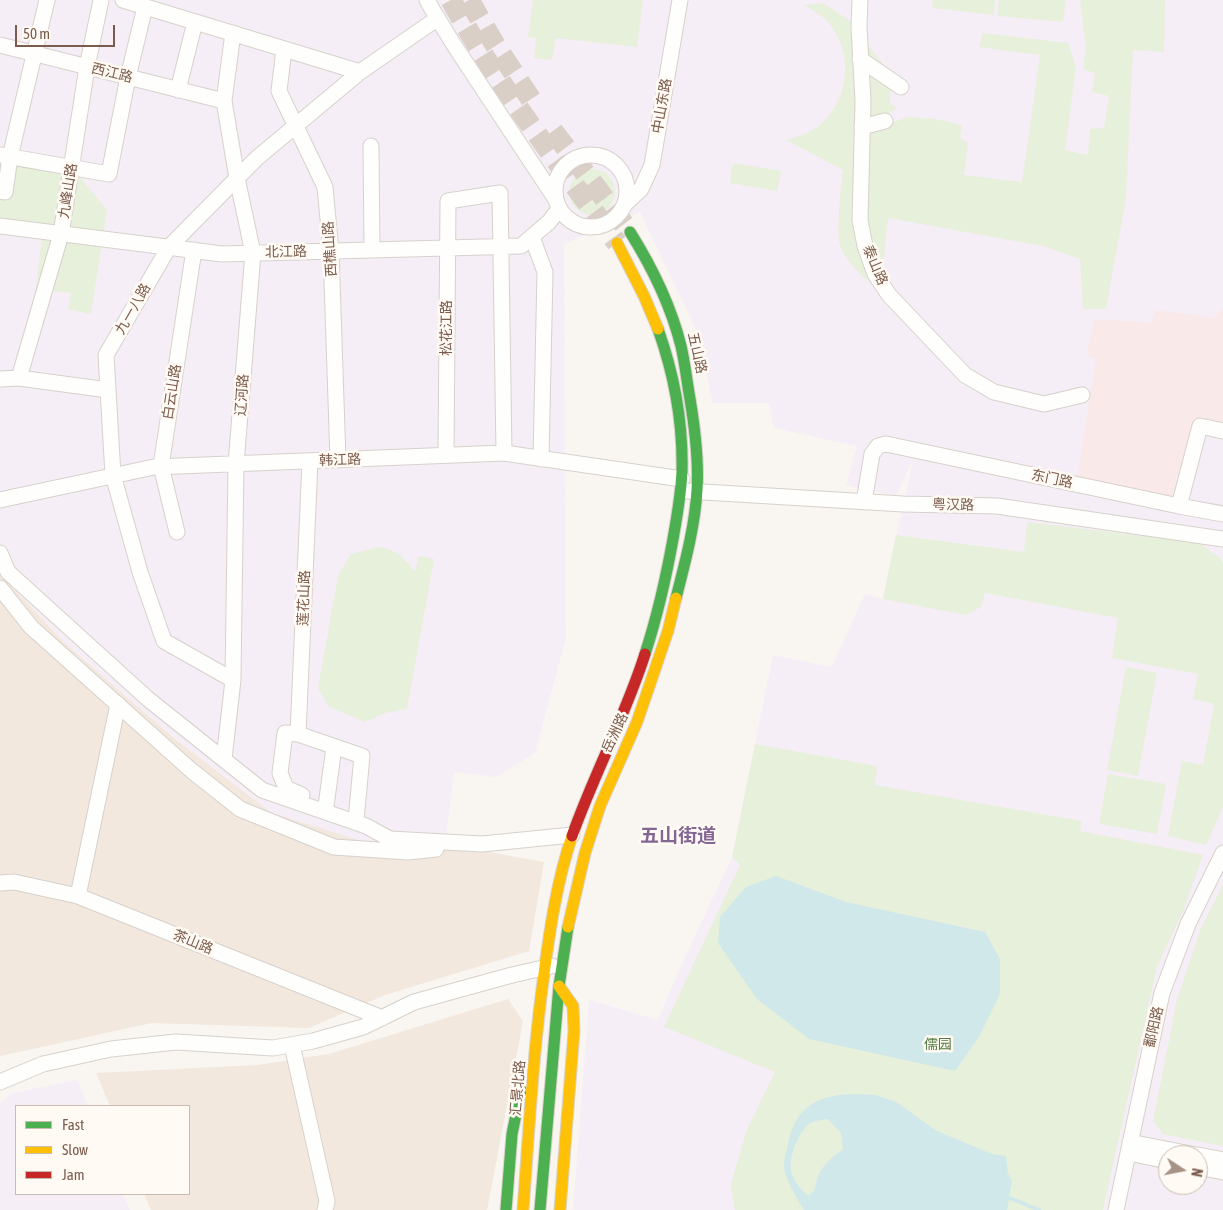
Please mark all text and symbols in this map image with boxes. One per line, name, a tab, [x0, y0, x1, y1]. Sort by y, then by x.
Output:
scale bar	[18, 15, 118, 47]
text: 50 m	[23, 25, 50, 42]
street label: 西江路	[90, 60, 134, 86]
street label: 中山东路	[649, 77, 675, 135]
street label: 九峰山路	[55, 162, 81, 220]
street label: 西樵山路	[320, 220, 340, 278]
street label: 泰山路	[859, 242, 891, 288]
street label: 北江路	[265, 243, 307, 261]
street label: 九一八路	[112, 281, 154, 337]
street label: 松花江路	[439, 300, 455, 356]
street label: 五山路	[684, 331, 710, 375]
street label: 白云山路	[159, 363, 185, 421]
street label: 辽河路	[232, 373, 252, 417]
street label: 韩江路	[319, 451, 361, 469]
street label: 东门路	[1030, 466, 1074, 492]
street label: 粤汉路	[932, 496, 974, 514]
street label: 莲花山路	[295, 570, 313, 626]
street label: 岳洲路	[599, 710, 631, 756]
district label: 五山街道	[640, 825, 716, 847]
street label: 茶山路	[170, 926, 216, 958]
street label: 鄱阳路	[1141, 1005, 1167, 1049]
park label: 儒园	[924, 1037, 952, 1053]
street label: 汇景北路	[507, 1059, 529, 1117]
legend	[15, 1105, 190, 1195]
text: Fast	[62, 1116, 84, 1133]
text: Slow	[62, 1141, 88, 1158]
north arrow	[1158, 1145, 1208, 1195]
text: Jam	[62, 1166, 85, 1183]
text: N	[1188, 1167, 1205, 1178]

